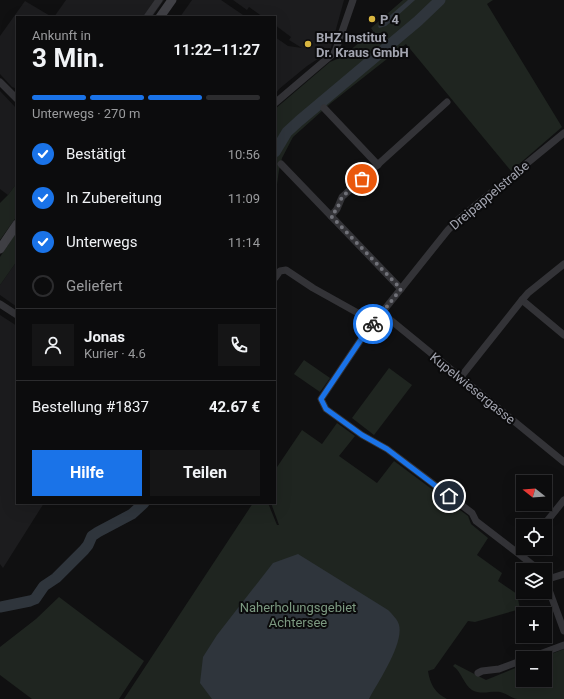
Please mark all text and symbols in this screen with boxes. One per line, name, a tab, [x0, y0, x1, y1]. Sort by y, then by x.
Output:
place label: P 4	[380, 12, 400, 27]
marker: P 4	[367, 14, 377, 24]
text: Ankunft in	[32, 28, 91, 43]
place label: BHZ Institut Dr. Kraus GmbH	[316, 30, 409, 60]
marker: BHZ Institut Dr. Kraus GmbH	[303, 39, 313, 49]
text: 11:22–11:27	[173, 41, 260, 59]
text: 3 Min.	[32, 43, 105, 73]
text: Unterwegs · 270 m	[32, 106, 140, 121]
icon: check	[32, 143, 54, 165]
text: Bestätigt	[66, 145, 126, 163]
text: 10:56	[228, 147, 260, 162]
street label: Dreipappelstraße	[447, 158, 532, 233]
pin	[345, 162, 379, 196]
icon: bag	[351, 168, 373, 190]
icon: check	[32, 187, 54, 209]
text: In Zubereitung	[66, 189, 162, 207]
text: 11:09	[228, 191, 260, 206]
icon: check	[32, 231, 54, 253]
text: Unterwegs	[66, 233, 137, 251]
text: 11:14	[228, 235, 260, 250]
text: Geliefert	[66, 277, 123, 295]
courier	[353, 304, 393, 344]
icon: bike	[362, 313, 384, 335]
button: person	[32, 324, 74, 366]
button: phone	[218, 324, 260, 366]
text: Jonas	[84, 328, 125, 346]
text: Kurier · 4.6	[84, 346, 146, 361]
street label: Kupelwiesergasse	[427, 350, 518, 427]
text: Bestellung #1837	[32, 398, 149, 416]
text: 42.67 €	[209, 398, 260, 416]
button: Hilfe	[32, 450, 142, 496]
button: Teilen	[150, 450, 260, 496]
north arrow	[516, 475, 552, 511]
map controls	[516, 475, 552, 687]
pin	[432, 479, 466, 513]
icon: home	[438, 485, 460, 507]
button: locate	[516, 519, 552, 555]
button: layers	[516, 563, 552, 599]
park label: Naherholungsgebiet Achtersee	[240, 600, 356, 630]
button: +	[516, 607, 552, 643]
button: −	[516, 651, 552, 687]

